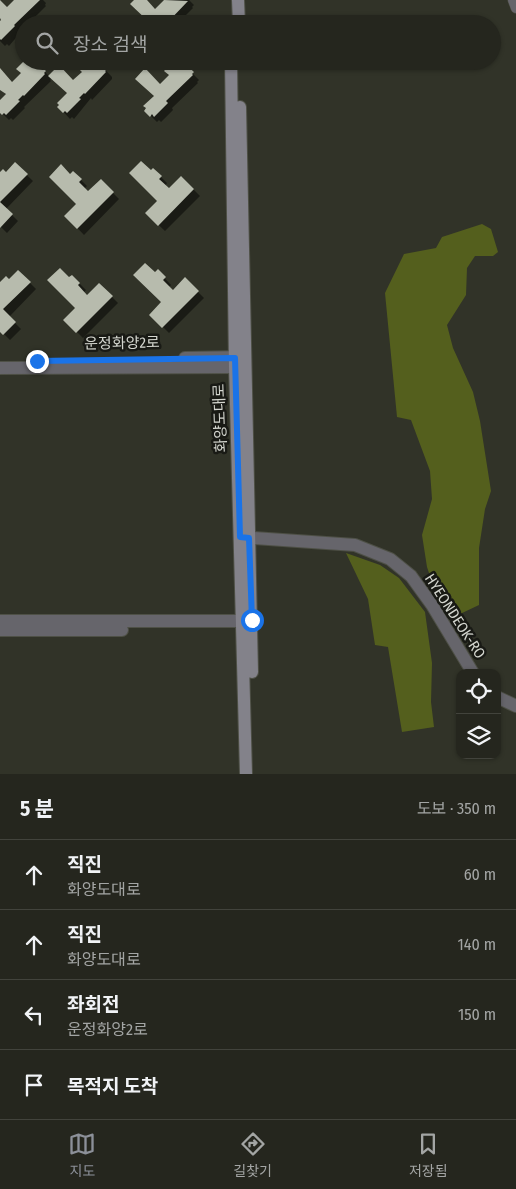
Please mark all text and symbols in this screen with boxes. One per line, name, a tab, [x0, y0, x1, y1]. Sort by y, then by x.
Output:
search box	[15, 15, 501, 70]
icon: search	[33, 29, 61, 57]
text: 장소 검색	[73, 33, 147, 56]
street label: 운정화양2로	[84, 333, 160, 353]
route end	[26, 350, 49, 373]
street label: 화양도대로	[210, 383, 230, 453]
street label: HYEONDEOK-RO	[421, 570, 489, 662]
route start	[241, 609, 264, 632]
map controls	[456, 669, 501, 759]
button: locate	[456, 669, 501, 714]
button: layers	[456, 714, 501, 759]
text: 5 분	[20, 796, 54, 822]
text: 도보 · 350 m	[417, 799, 496, 818]
text: 직진	[67, 853, 102, 876]
icon: ahead	[20, 861, 48, 889]
text: 60 m	[464, 865, 496, 884]
text: 화양도대로	[67, 880, 141, 899]
text: 직진	[67, 923, 102, 946]
icon: ahead	[20, 931, 48, 959]
text: 140 m	[458, 935, 496, 954]
text: 화양도대로	[67, 950, 141, 969]
text: 좌회전	[67, 993, 119, 1016]
icon: left	[20, 1001, 48, 1029]
text: 150 m	[458, 1005, 496, 1024]
text: 운정화양2로	[67, 1020, 148, 1039]
icon: arrive	[20, 1071, 48, 1099]
text: 목적지 도착	[67, 1075, 158, 1098]
tab: 지도	[68, 1130, 96, 1180]
tab: 길찾기	[233, 1130, 272, 1180]
tab: 저장됨	[409, 1130, 448, 1180]

